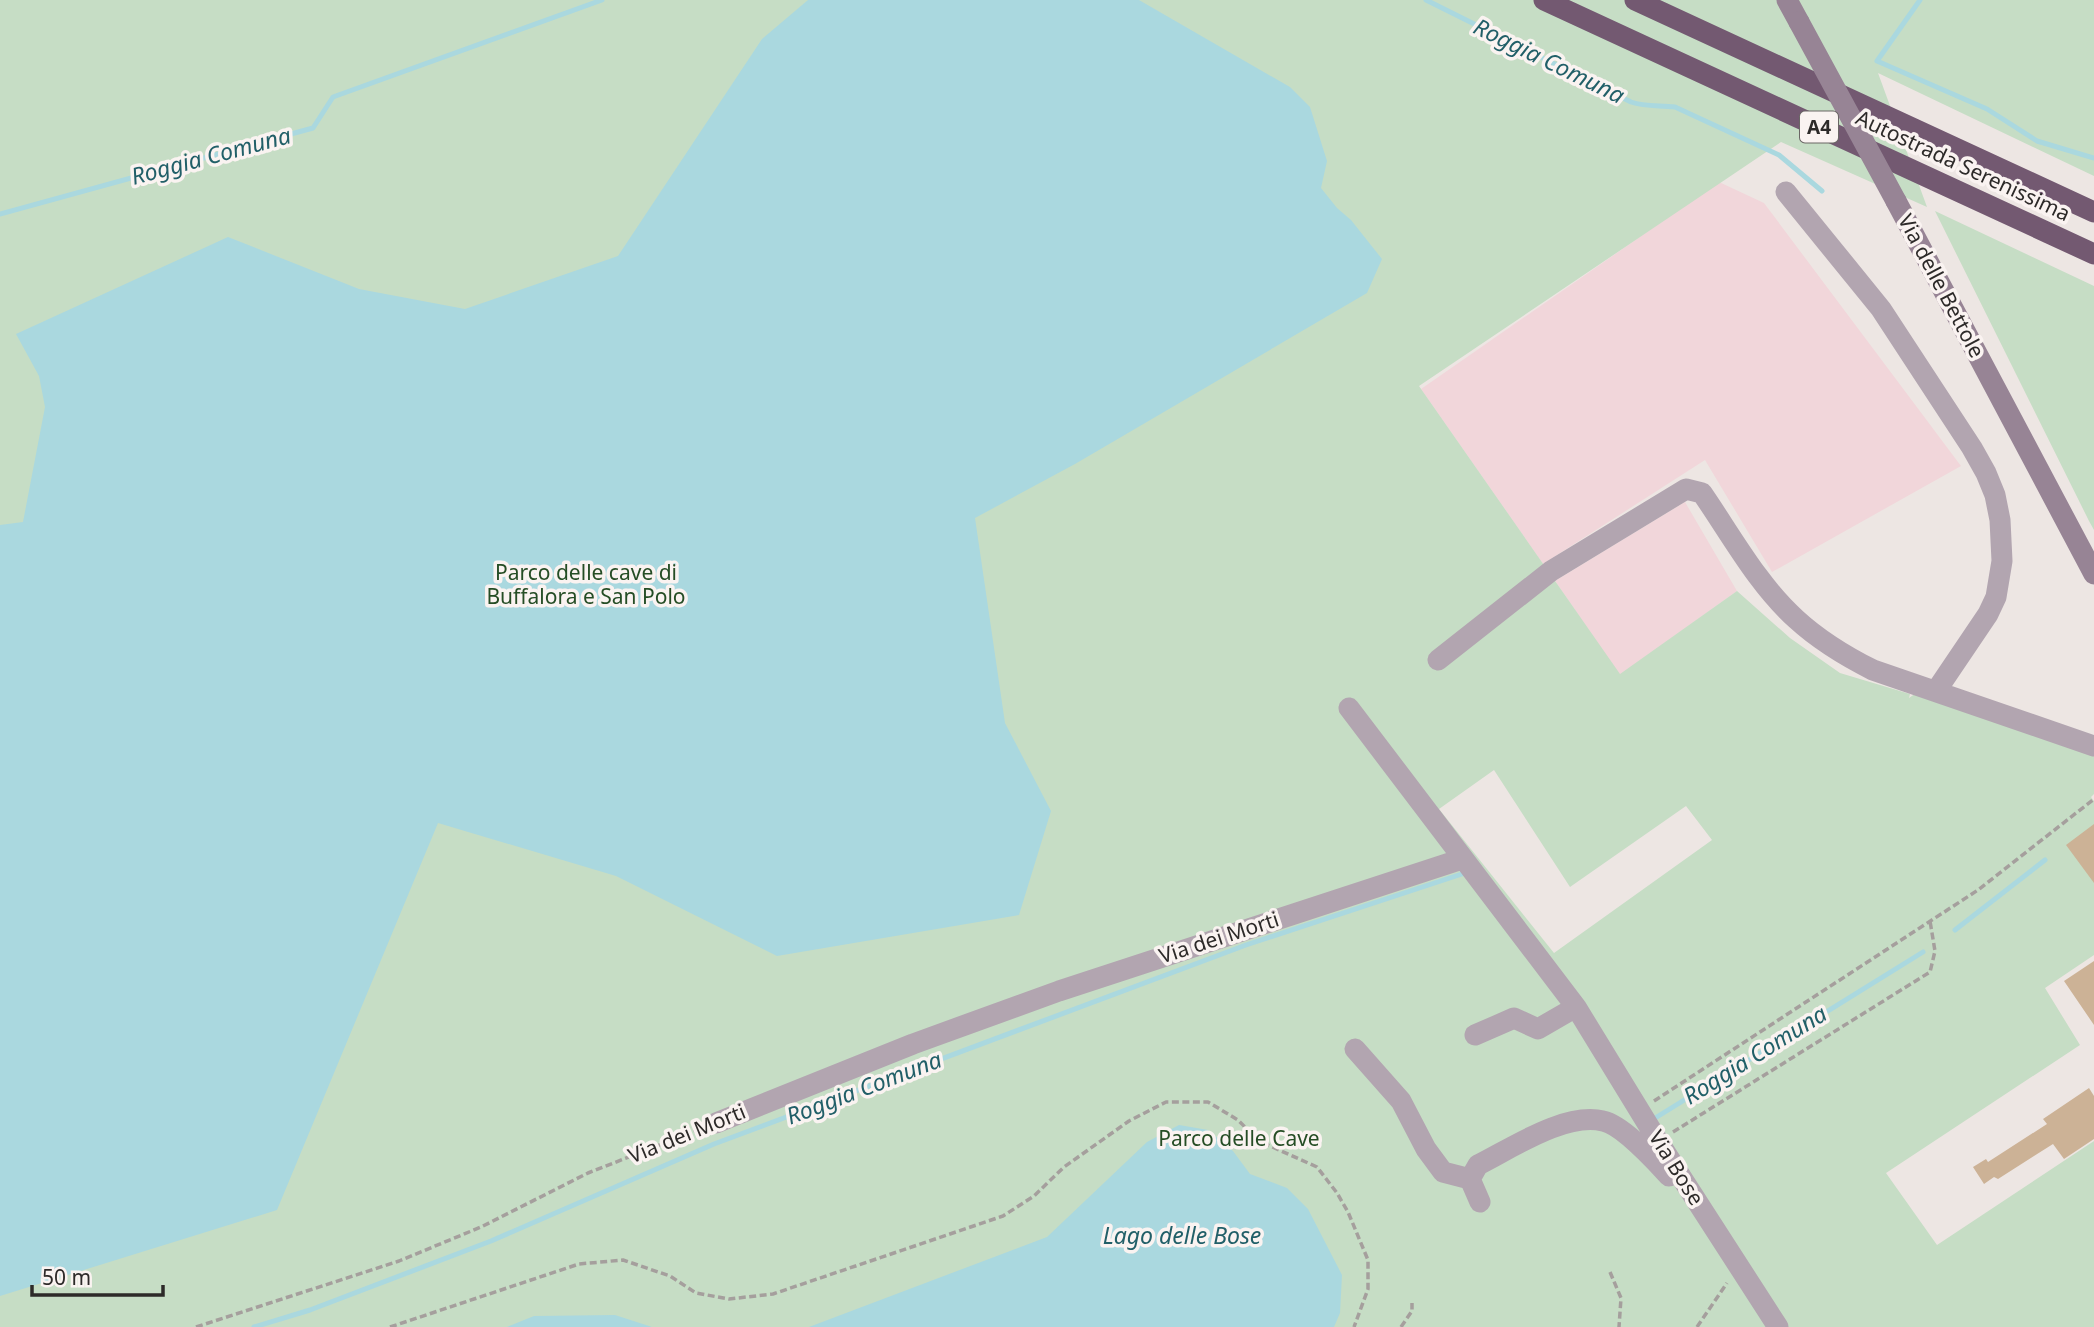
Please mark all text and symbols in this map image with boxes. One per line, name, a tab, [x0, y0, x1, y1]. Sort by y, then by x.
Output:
water label: Roggia Comuna	[1469, 10, 1630, 110]
street label: Autostrada Serenissima	[1852, 103, 2075, 227]
road number: A4	[1800, 111, 1838, 142]
water label: Roggia Comuna	[127, 118, 294, 192]
street label: Via delle Bettole	[1892, 209, 1992, 362]
park label: Parco delle cave di Buffalora e San Polo	[486, 558, 686, 610]
street label: Via dei Morti	[1155, 905, 1282, 970]
water label: Roggia Comuna	[1676, 997, 1832, 1111]
water label: Roggia Comuna	[781, 1043, 946, 1131]
street label: Via dei Morti	[624, 1097, 750, 1169]
park label: Parco delle Cave	[1158, 1124, 1320, 1152]
street label: Via Bose	[1643, 1125, 1711, 1210]
water label: Lago delle Bose	[1103, 1219, 1261, 1251]
scale bar	[32, 1254, 163, 1298]
text: 50 m	[42, 1263, 91, 1291]

